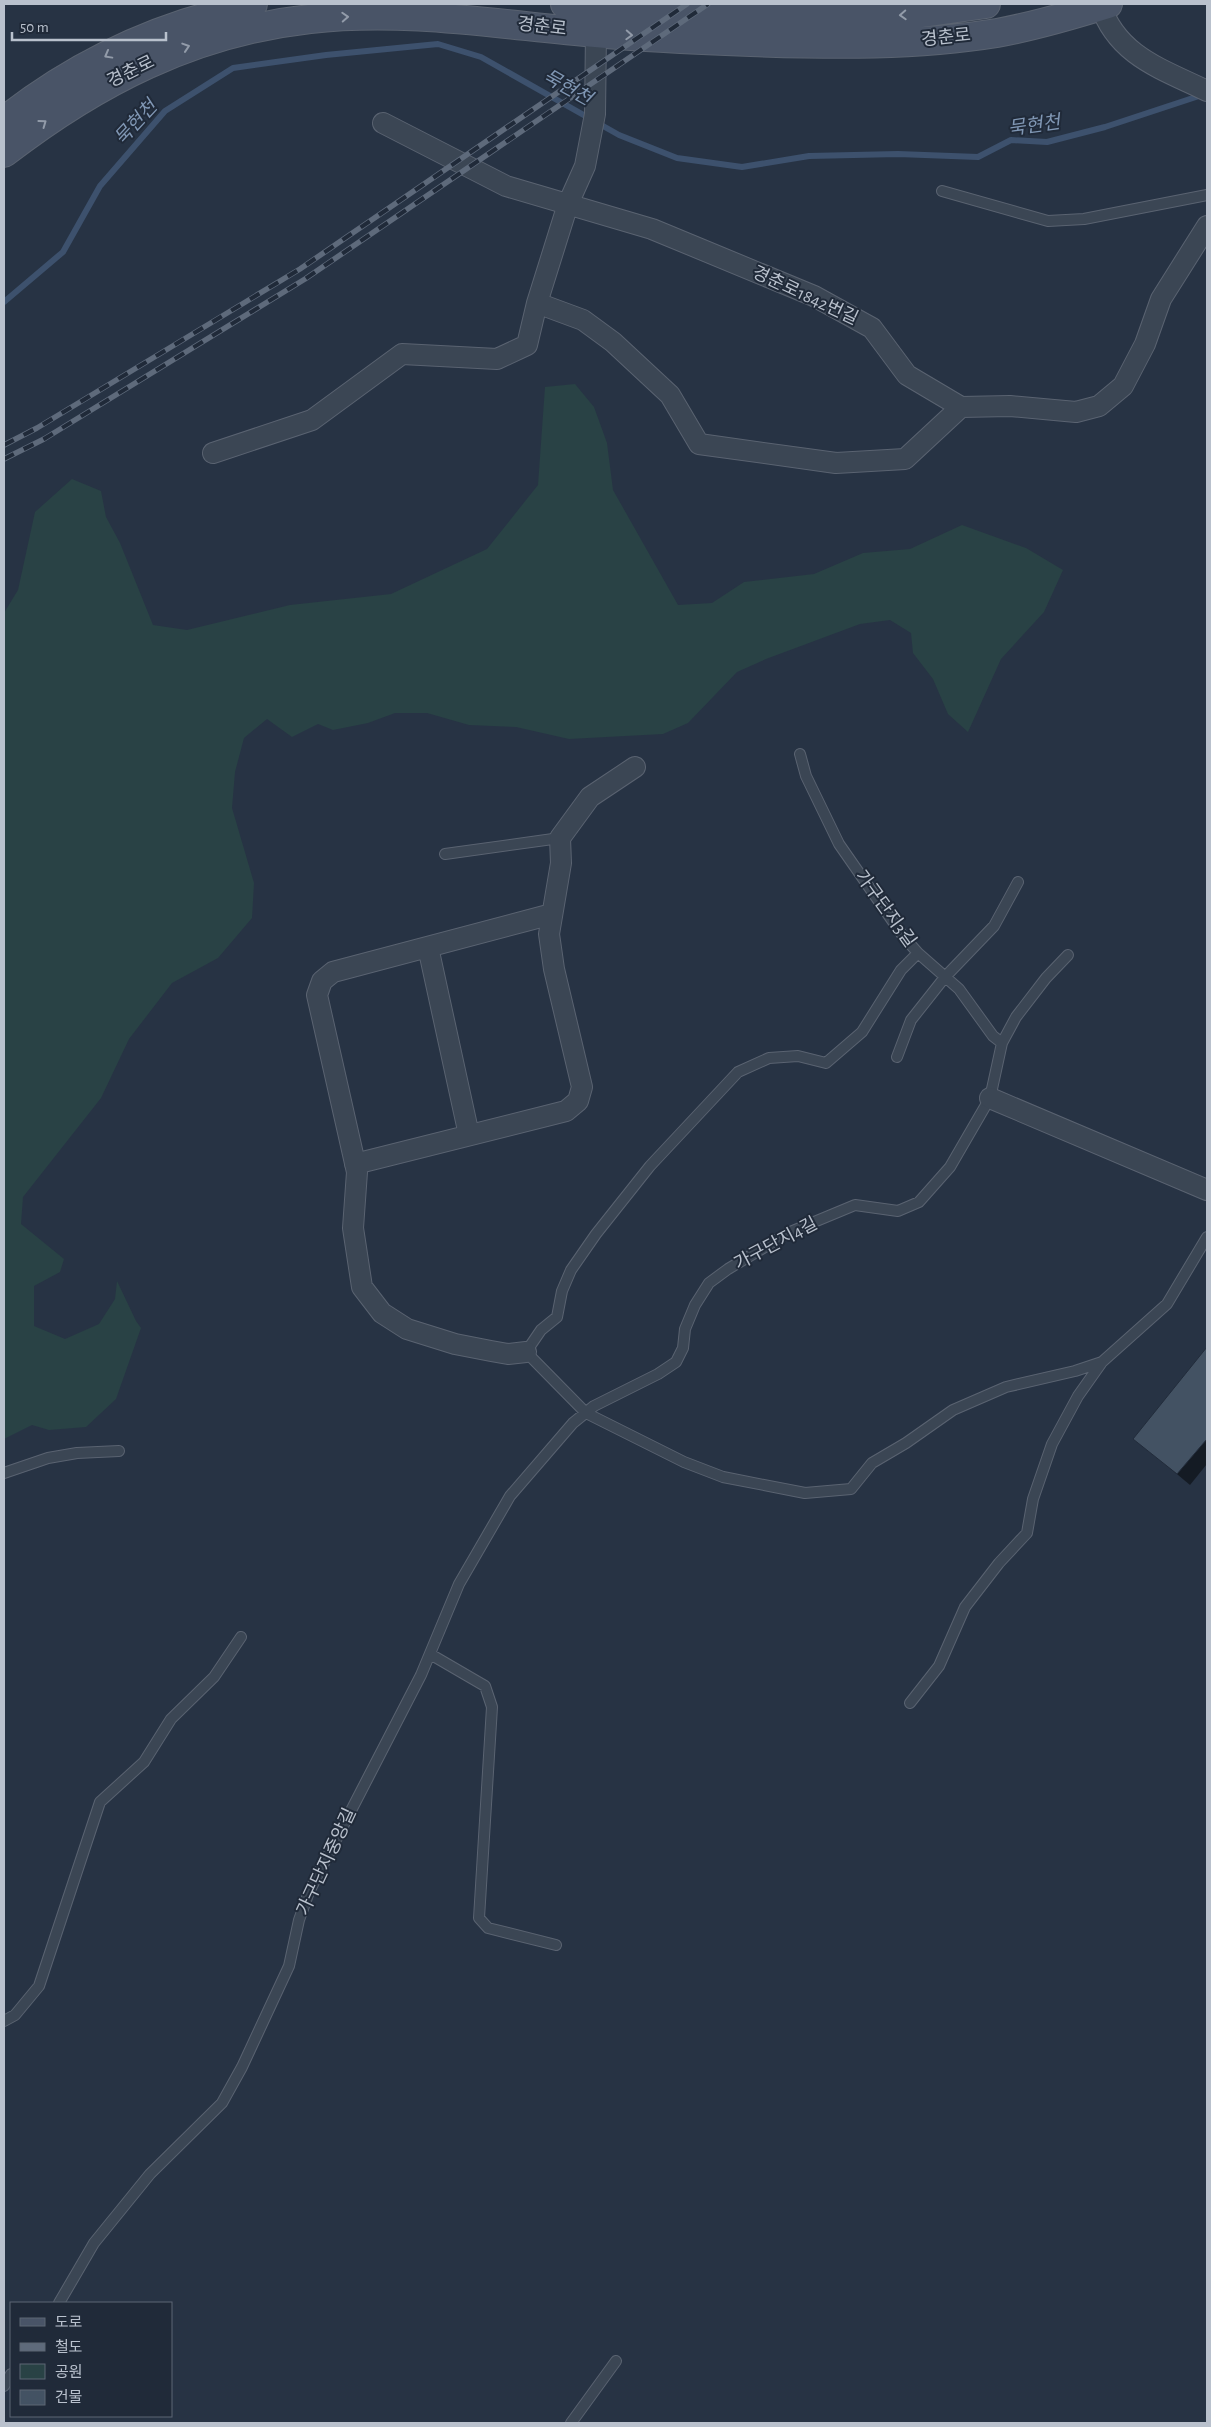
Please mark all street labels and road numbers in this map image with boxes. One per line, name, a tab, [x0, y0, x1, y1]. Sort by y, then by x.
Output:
street label: 경춘로	[516, 14, 568, 39]
street label: 경춘로	[920, 25, 972, 50]
street label: 경춘로	[104, 52, 157, 91]
street label: 경춘로1842번길	[749, 263, 861, 328]
street label: 가구단지3길	[851, 866, 920, 951]
street label: 가구단지4길	[730, 1213, 821, 1273]
street label: 가구단지중앙길	[293, 1805, 360, 1918]

